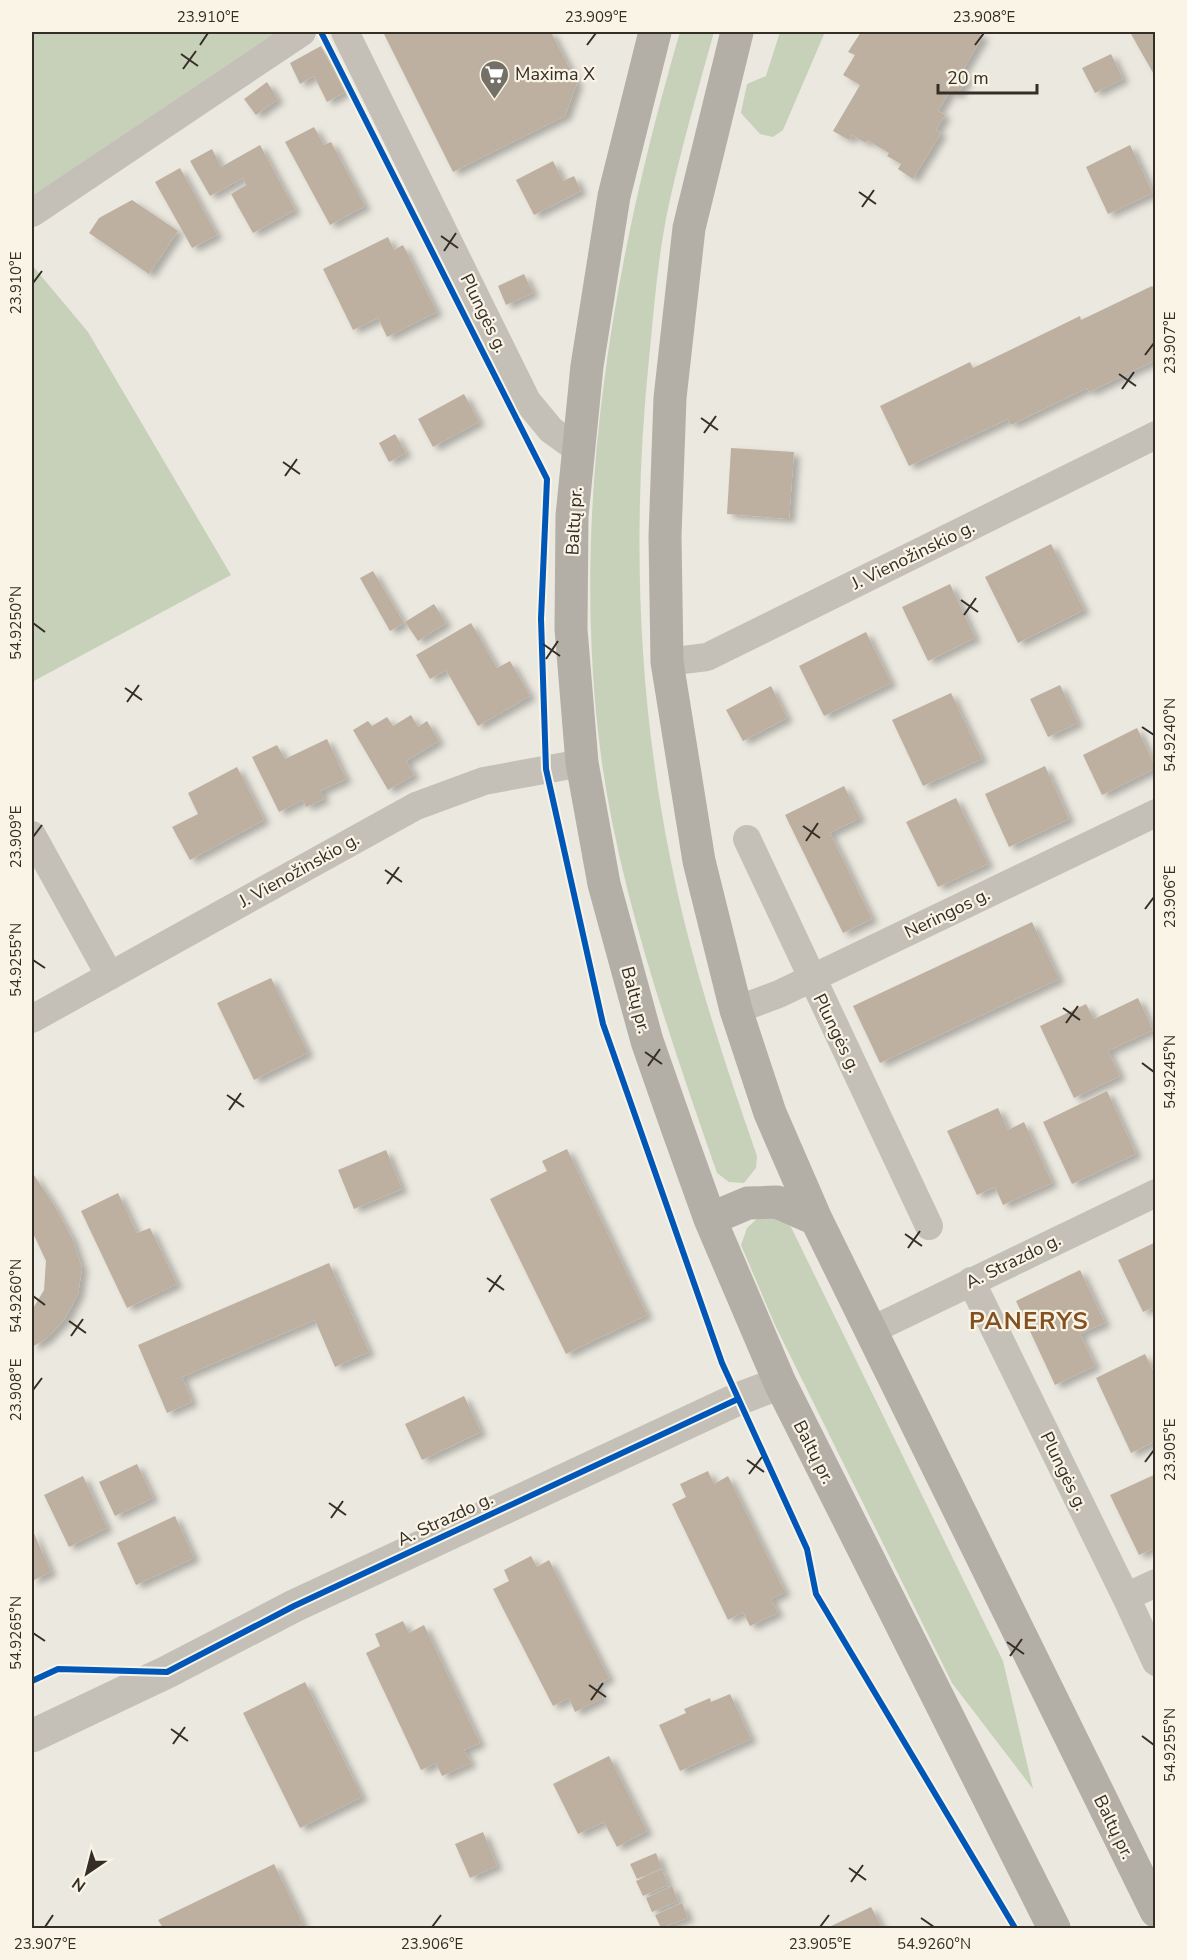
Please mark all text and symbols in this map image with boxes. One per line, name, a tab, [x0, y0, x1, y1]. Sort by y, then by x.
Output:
text: 23.910°E	[177, 7, 239, 27]
text: 23.909°E	[565, 7, 627, 27]
text: 23.908°E	[953, 7, 1015, 27]
scale bar	[938, 57, 1037, 95]
supermarket icon: Maxima X	[478, 58, 510, 100]
place label: Maxima X	[515, 62, 595, 86]
text: 20 m	[947, 66, 989, 90]
text: 23.910°E	[6, 252, 26, 314]
street label: Plungės g.	[455, 269, 513, 357]
text: 23.907°E	[1160, 312, 1180, 374]
street label: Baltų pr.	[560, 486, 588, 556]
street label: J. Vienožinskio g.	[846, 515, 979, 596]
text: 54.9250°N	[6, 586, 26, 660]
text: 54.9240°N	[1160, 698, 1180, 772]
text: 23.909°E	[6, 806, 26, 868]
street label: J. Vienožinskio g.	[234, 827, 364, 914]
text: 23.906°E	[1160, 866, 1180, 928]
street label: Neringos g.	[900, 882, 994, 944]
text: 54.9255°N	[6, 923, 26, 997]
street label: Baltų pr.	[616, 964, 656, 1036]
street label: Plungės g.	[808, 989, 866, 1077]
text: 54.9245°N	[1160, 1035, 1180, 1109]
street label: A. Strazdo g.	[961, 1228, 1065, 1294]
text: 54.9260°N	[6, 1259, 26, 1333]
district label: PANERYS	[969, 1305, 1089, 1337]
text: 23.908°E	[6, 1359, 26, 1421]
street label: Baltų pr.	[788, 1416, 840, 1488]
text: 23.905°E	[1160, 1419, 1180, 1481]
street label: Plungės g.	[1035, 1427, 1093, 1515]
street label: A. Strazdo g.	[393, 1486, 497, 1552]
text: 54.9265°N	[6, 1596, 26, 1670]
text: 54.9255°N	[1160, 1708, 1180, 1782]
street label: Baltų pr.	[1088, 1791, 1140, 1863]
north arrow	[57, 1843, 117, 1903]
text: N	[68, 1872, 90, 1897]
text: 23.907°E	[14, 1934, 76, 1954]
text: 23.906°E	[401, 1934, 463, 1954]
text: 23.905°E	[789, 1934, 851, 1954]
text: 54.9260°N	[897, 1934, 971, 1954]

